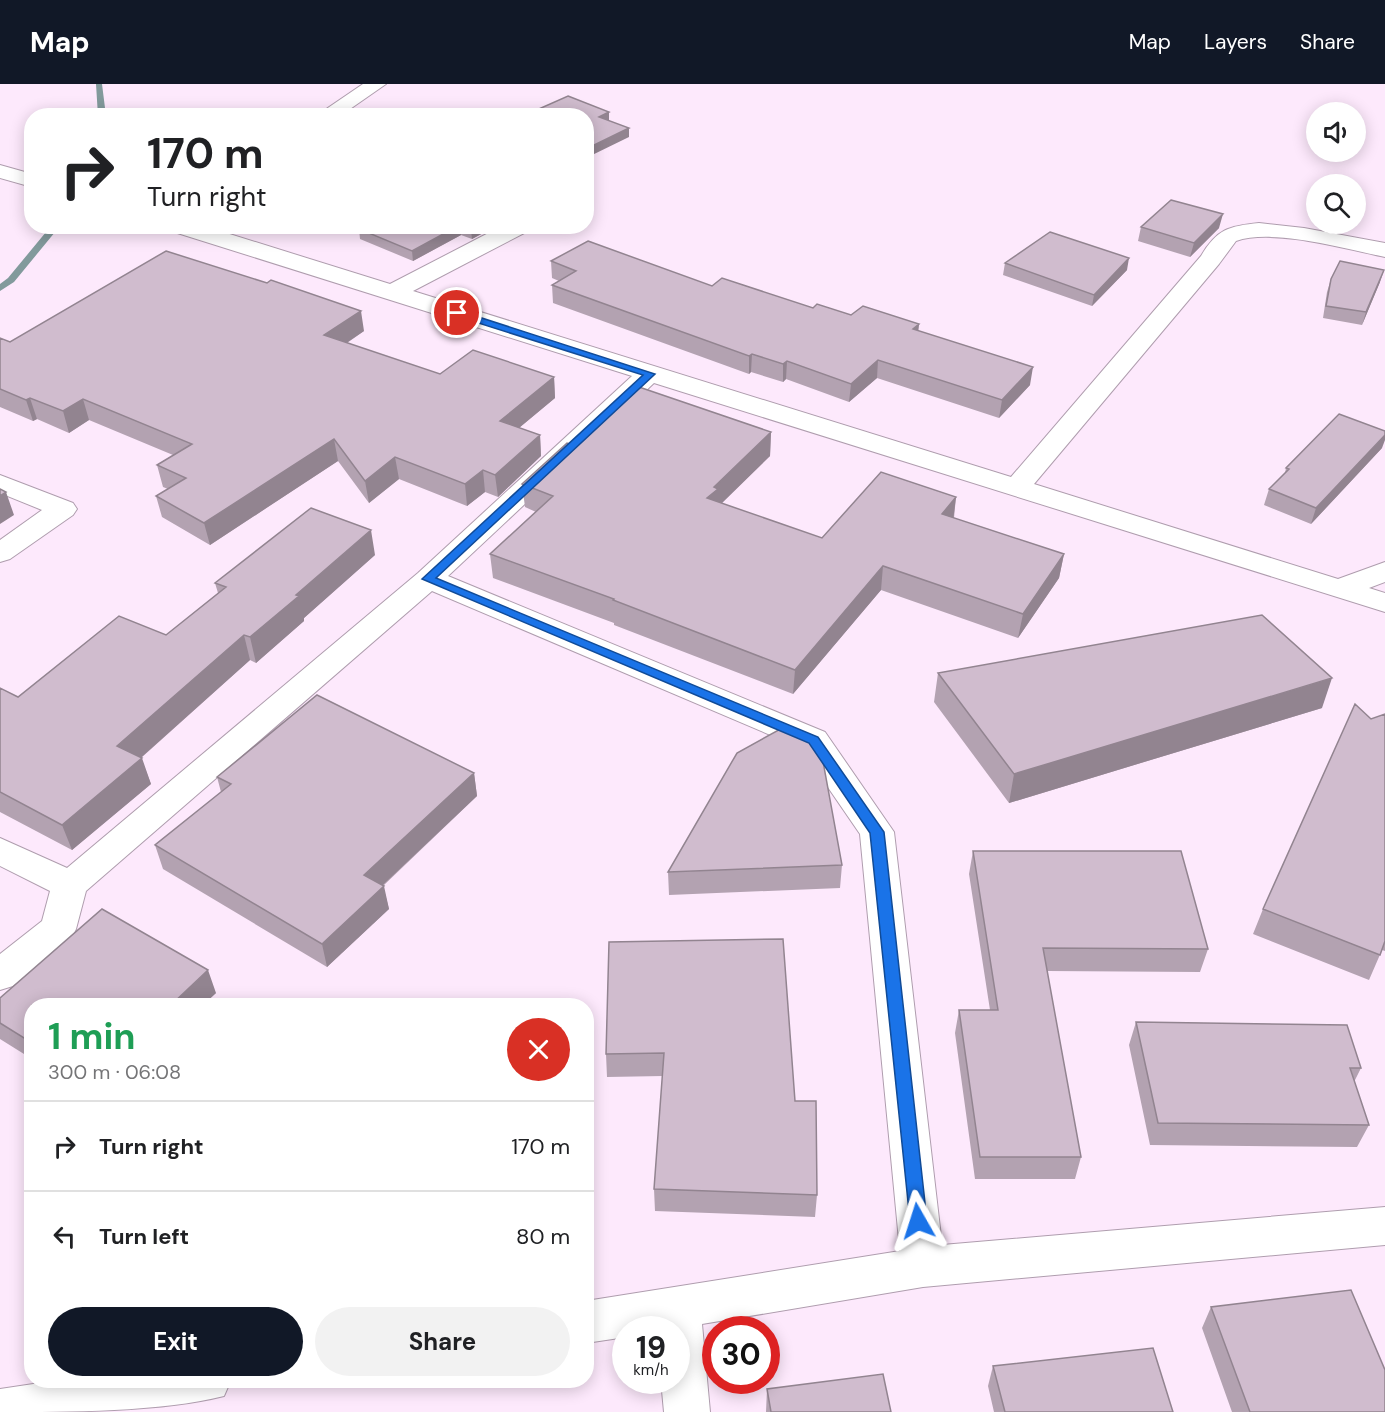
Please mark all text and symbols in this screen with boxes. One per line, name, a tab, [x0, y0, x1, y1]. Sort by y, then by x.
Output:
text: Map	[30, 24, 90, 61]
text: Map	[1129, 28, 1171, 56]
text: Layers	[1204, 28, 1267, 56]
text: Share	[1300, 28, 1355, 56]
map controls	[1306, 102, 1366, 234]
button: sound	[1306, 102, 1366, 162]
text: 170 m	[147, 126, 264, 181]
icon: right	[48, 132, 126, 210]
button: search	[1306, 174, 1366, 234]
text: Turn right	[147, 179, 267, 214]
pin	[431, 287, 482, 338]
icon: arrive	[440, 296, 473, 329]
text: 1 min	[48, 1013, 136, 1060]
button: close	[507, 1018, 570, 1081]
text: 300 m · 06:08	[48, 1059, 181, 1085]
icon: right	[48, 1130, 81, 1163]
text: Turn right	[99, 1132, 204, 1161]
text: 170 m	[511, 1132, 570, 1161]
position arrow	[886, 1189, 950, 1253]
icon: left	[48, 1220, 81, 1253]
text: Turn left	[99, 1222, 189, 1251]
text: 80 m	[516, 1222, 570, 1251]
button: Exit	[48, 1307, 303, 1376]
button: Share	[315, 1307, 570, 1376]
speed limit sign: 30	[702, 1316, 780, 1394]
text: 19	[636, 1328, 666, 1367]
text: km/h	[633, 1360, 669, 1380]

